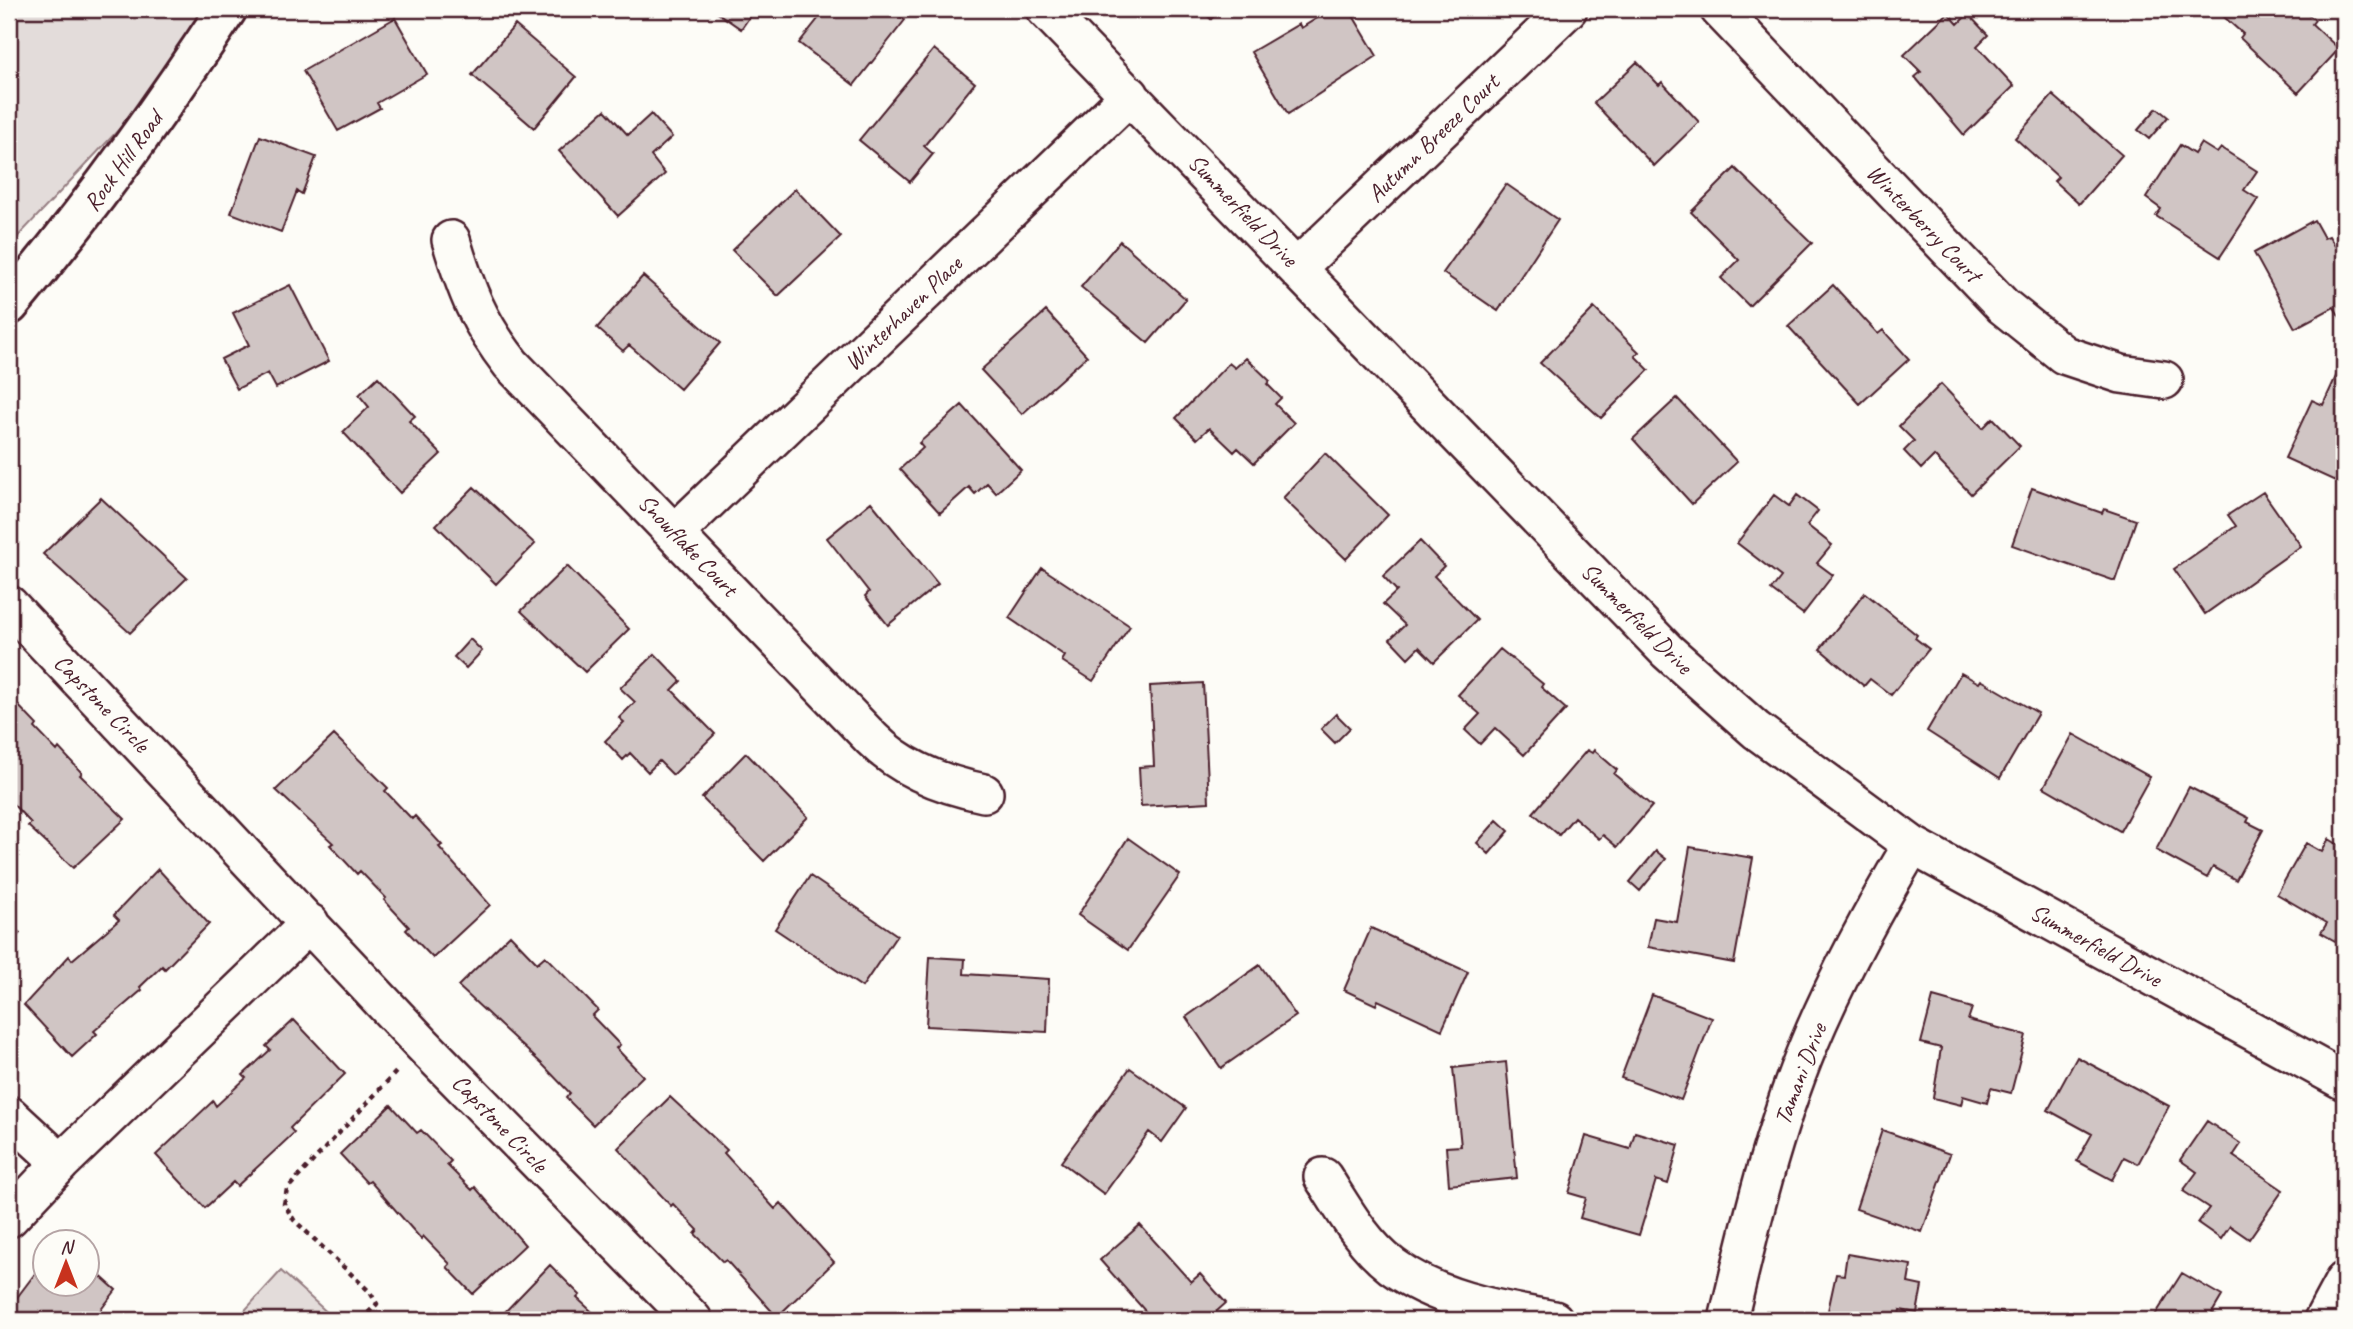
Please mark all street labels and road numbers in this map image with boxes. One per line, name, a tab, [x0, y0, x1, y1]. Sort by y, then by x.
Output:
street label: Autumn Breeze Court	[1361, 66, 1507, 209]
street label: Rock Hill Road	[77, 102, 171, 217]
street label: Summerfield Drive	[1182, 147, 1306, 274]
street label: Winterberry Court	[1860, 158, 1990, 290]
street label: Winterhaven Place	[838, 248, 970, 377]
street label: Snowflake Court	[632, 487, 746, 604]
street label: Summerfield Drive	[1575, 556, 1701, 682]
street label: Capstone Circle	[48, 648, 158, 760]
street label: Summerfield Drive	[2025, 897, 2169, 995]
street label: Tamani Drive	[1767, 1017, 1834, 1129]
street label: Capstone Circle	[446, 1068, 556, 1180]

